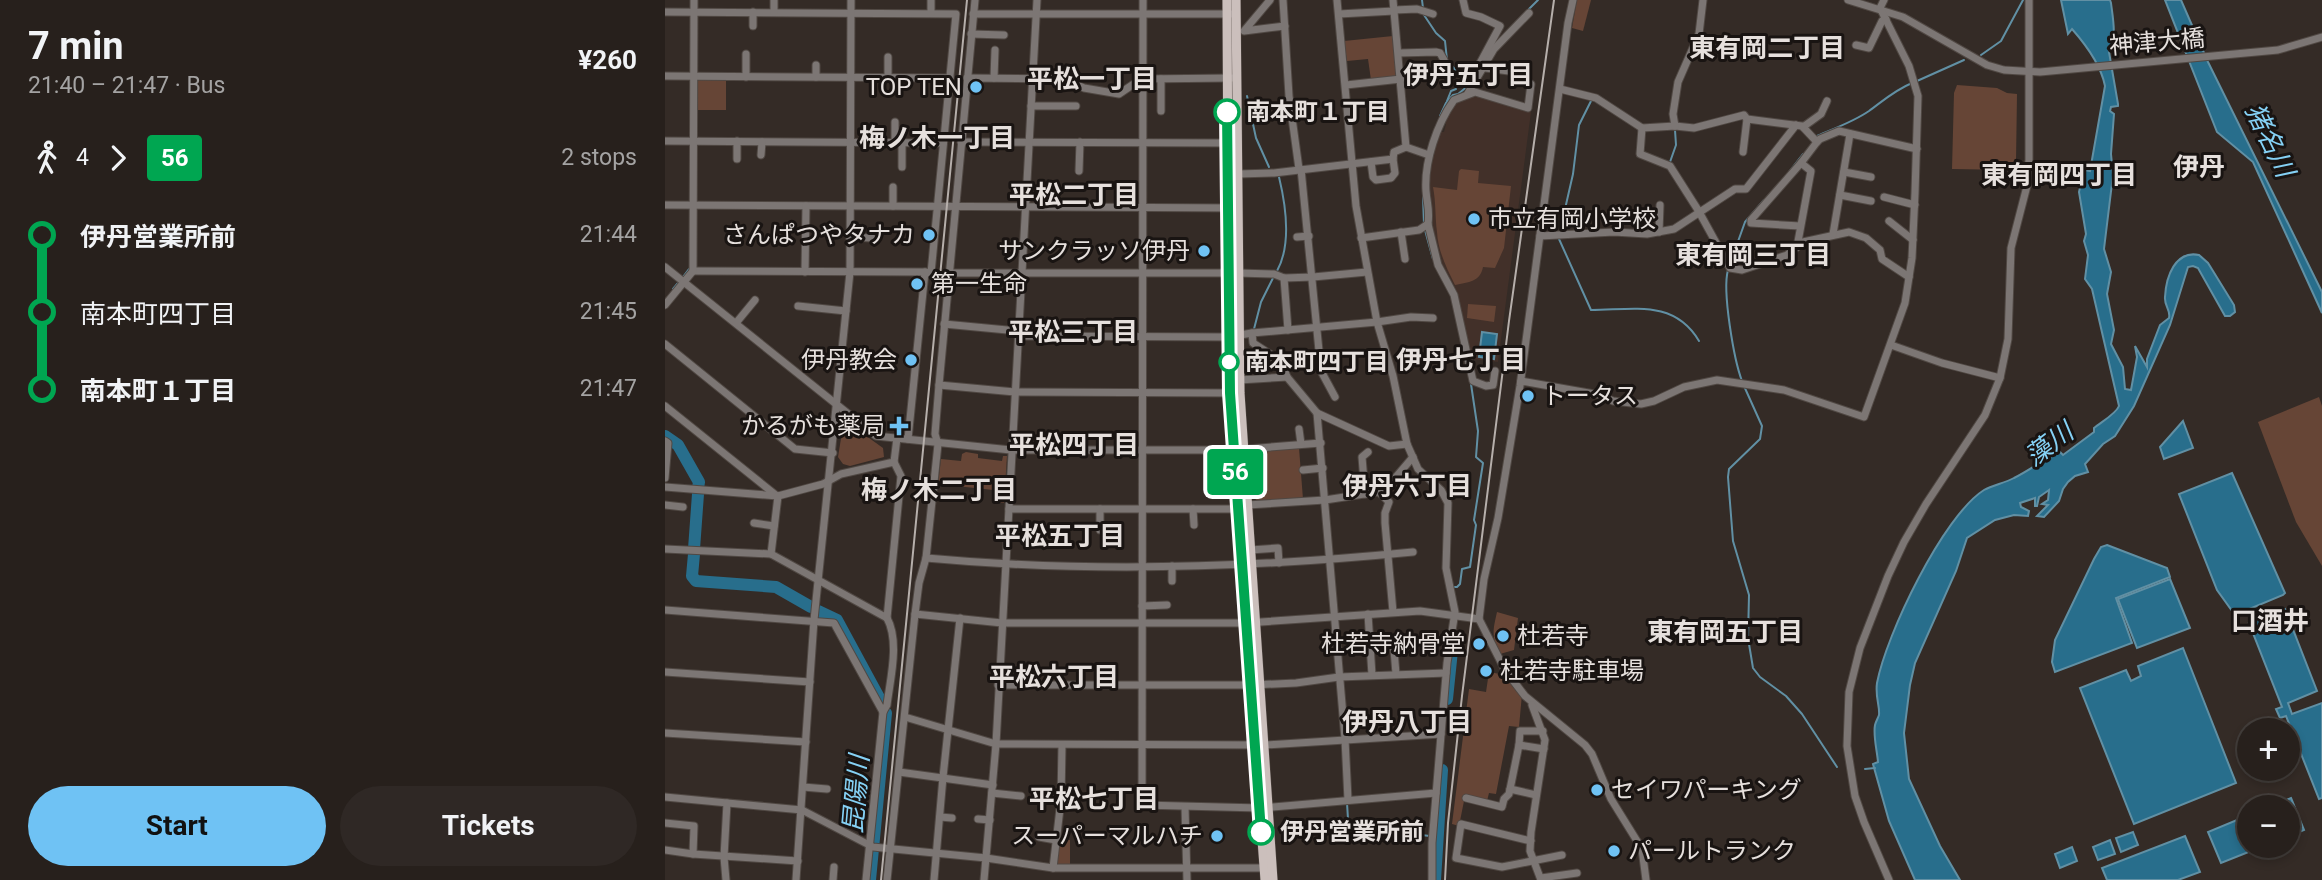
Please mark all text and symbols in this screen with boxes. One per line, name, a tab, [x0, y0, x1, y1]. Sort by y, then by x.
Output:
text: 7 min	[28, 24, 124, 68]
street label: 神津大橋	[2108, 24, 2206, 60]
district label: 東有岡二丁目	[1689, 33, 1845, 63]
text: ¥260	[578, 45, 637, 75]
district label: 伊丹五丁目	[1403, 60, 1533, 90]
district label: 平松一丁目	[1027, 64, 1157, 94]
text: 21:40 – 21:47 · Bus	[28, 72, 225, 99]
place label: TOP TEN	[866, 73, 962, 101]
marker: TOP TEN	[968, 79, 984, 95]
place label: 南本町１丁目	[1246, 98, 1390, 126]
water label: 猪名川	[2239, 98, 2302, 184]
marker: 南本町１丁目	[1214, 99, 1240, 125]
district label: 梅ノ木一丁目	[859, 123, 1015, 153]
icon: walk	[28, 139, 66, 177]
icon: forward	[99, 139, 137, 177]
text: 4	[76, 144, 89, 171]
text: 56	[161, 144, 188, 172]
text: 2 stops	[561, 144, 637, 171]
district label: 伊丹	[2173, 152, 2225, 182]
district label: 東有岡四丁目	[1981, 160, 2137, 190]
district label: 平松二丁目	[1009, 180, 1139, 210]
place label: 市立有岡小学校	[1488, 205, 1656, 233]
marker: 市立有岡小学校	[1466, 211, 1482, 227]
text: 21:44	[580, 221, 637, 248]
place label: さんぱつやタナカ	[723, 221, 915, 249]
text: 伊丹営業所前	[80, 222, 236, 252]
marker: さんぱつやタナカ	[921, 227, 937, 243]
place label: サンクラッソ伊丹	[998, 237, 1190, 265]
district label: 東有岡三丁目	[1675, 240, 1831, 270]
marker: サンクラッソ伊丹	[1196, 243, 1212, 259]
place label: 第一生命	[931, 270, 1027, 298]
marker: 第一生命	[909, 276, 925, 292]
text: 21:45	[580, 298, 637, 325]
text: 南本町四丁目	[80, 299, 236, 329]
district label: 平松三丁目	[1008, 317, 1138, 347]
district label: 伊丹七丁目	[1396, 345, 1526, 375]
place label: 伊丹教会	[801, 346, 897, 374]
place label: 南本町四丁目	[1245, 348, 1389, 376]
marker: 伊丹教会	[903, 352, 919, 368]
marker: 南本町四丁目	[1219, 352, 1239, 372]
text: 21:47	[580, 375, 637, 402]
text: 南本町１丁目	[80, 376, 236, 406]
place label: トータス	[1542, 382, 1638, 410]
marker: トータス	[1520, 388, 1536, 404]
place label: かるがも薬局	[741, 412, 885, 440]
water label: 藻川	[2019, 415, 2081, 472]
marker: かるがも薬局	[891, 418, 907, 434]
district label: 平松四丁目	[1009, 430, 1139, 460]
line badge: 56	[1203, 449, 1267, 495]
text: 56	[1221, 458, 1249, 486]
district label: 伊丹六丁目	[1342, 471, 1472, 501]
district label: 梅ノ木二丁目	[861, 475, 1017, 505]
district label: 平松五丁目	[995, 521, 1125, 551]
district label: 口酒井	[2231, 606, 2309, 636]
district label: 東有岡五丁目	[1647, 617, 1803, 647]
place label: 杜若寺	[1517, 622, 1589, 650]
marker: 杜若寺	[1495, 628, 1511, 644]
place label: 杜若寺納骨堂	[1321, 630, 1465, 658]
marker: 杜若寺納骨堂	[1471, 636, 1487, 652]
place label: 杜若寺駐車場	[1500, 657, 1644, 685]
district label: 平松六丁目	[989, 662, 1119, 692]
marker: 杜若寺駐車場	[1478, 663, 1494, 679]
district label: 伊丹八丁目	[1342, 707, 1472, 737]
map controls	[2237, 718, 2300, 858]
button: +	[2237, 718, 2300, 781]
water label: 昆陽川	[838, 751, 875, 834]
place label: セイワパーキング	[1611, 776, 1802, 804]
marker: セイワパーキング	[1589, 782, 1605, 798]
district label: 平松七丁目	[1029, 784, 1159, 814]
button: Start	[28, 786, 326, 866]
button: Tickets	[340, 786, 637, 866]
button: −	[2237, 795, 2300, 858]
place label: 伊丹営業所前	[1280, 818, 1424, 846]
marker: 伊丹営業所前	[1248, 819, 1274, 845]
place label: スーパーマルハチ	[1011, 822, 1203, 850]
marker: スーパーマルハチ	[1209, 828, 1225, 844]
place label: パールトランク	[1628, 837, 1796, 865]
marker: パールトランク	[1606, 843, 1622, 859]

